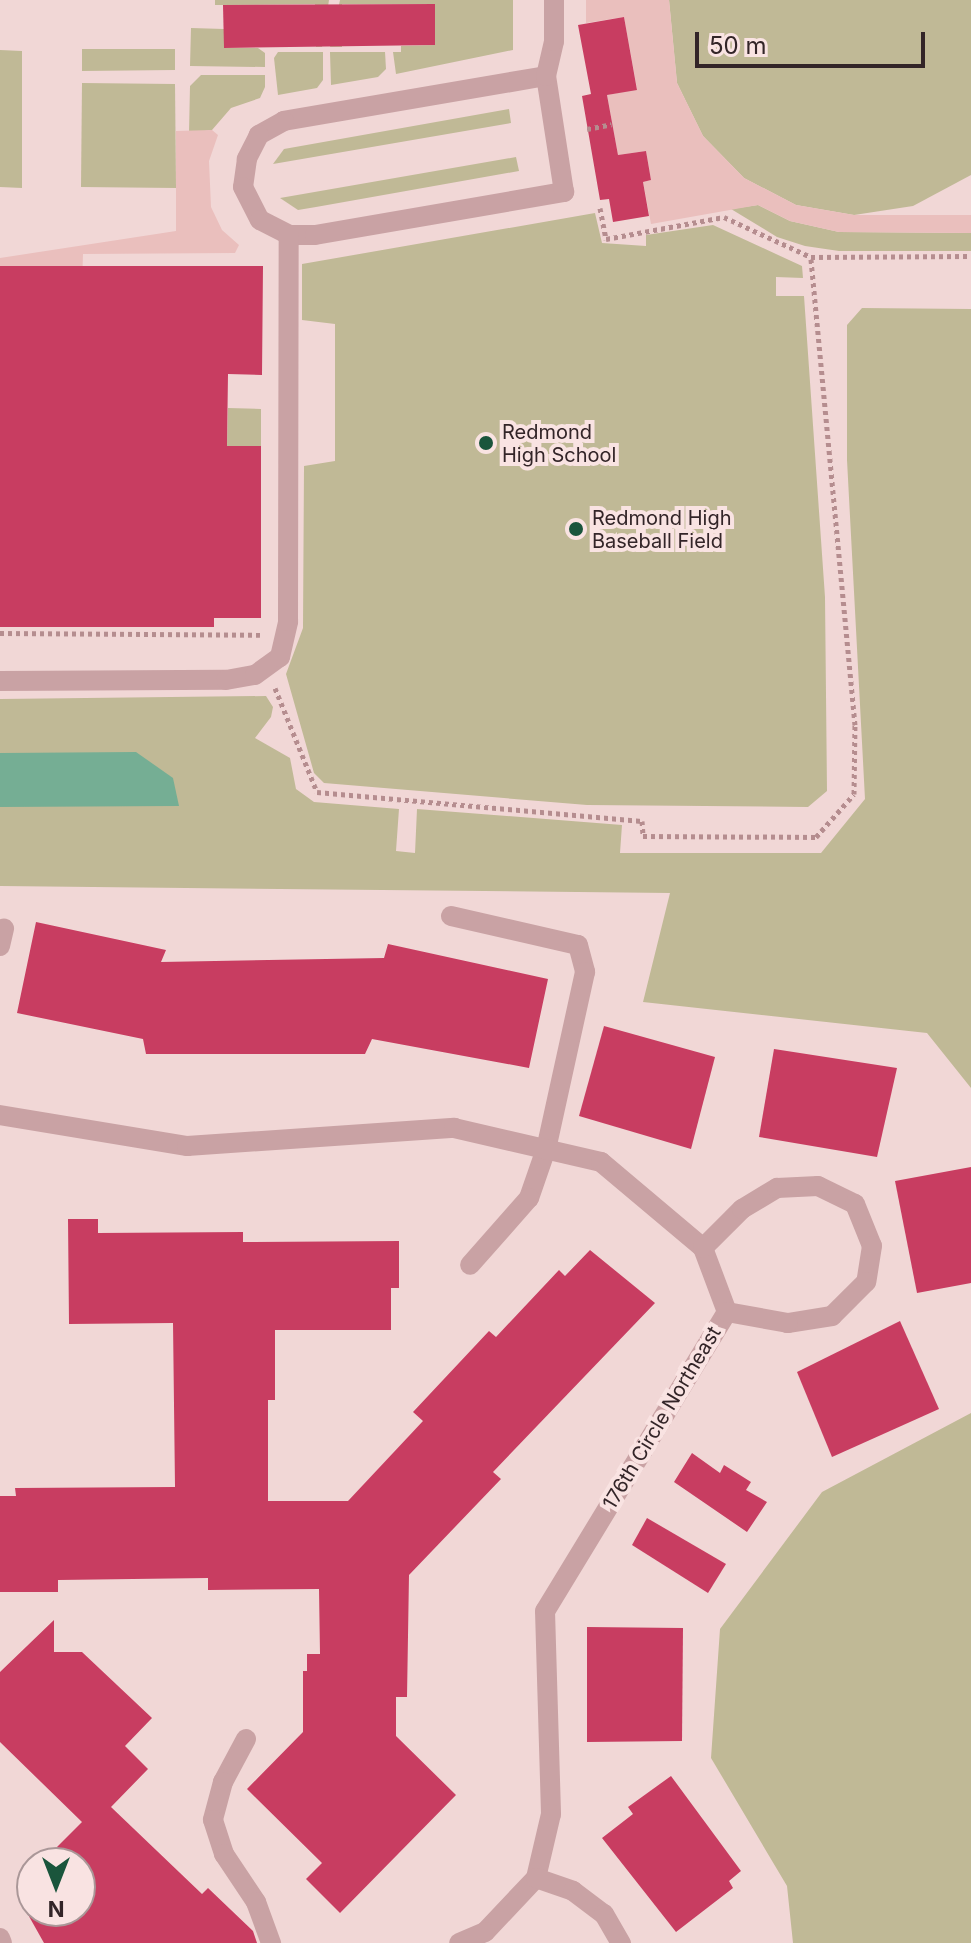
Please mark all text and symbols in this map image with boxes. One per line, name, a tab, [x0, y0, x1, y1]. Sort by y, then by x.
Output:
scale bar	[699, 16, 929, 66]
text: 50 m	[709, 31, 767, 60]
place label: Redmond High School	[502, 420, 616, 467]
marker: Redmond High School	[477, 434, 495, 452]
place label: Redmond High Baseball Field	[592, 506, 731, 553]
marker: Redmond High Baseball Field	[567, 520, 585, 538]
street label: 176th Circle Northeast	[598, 1322, 726, 1514]
north arrow	[16, 1847, 96, 1927]
text: N	[48, 1896, 64, 1922]

